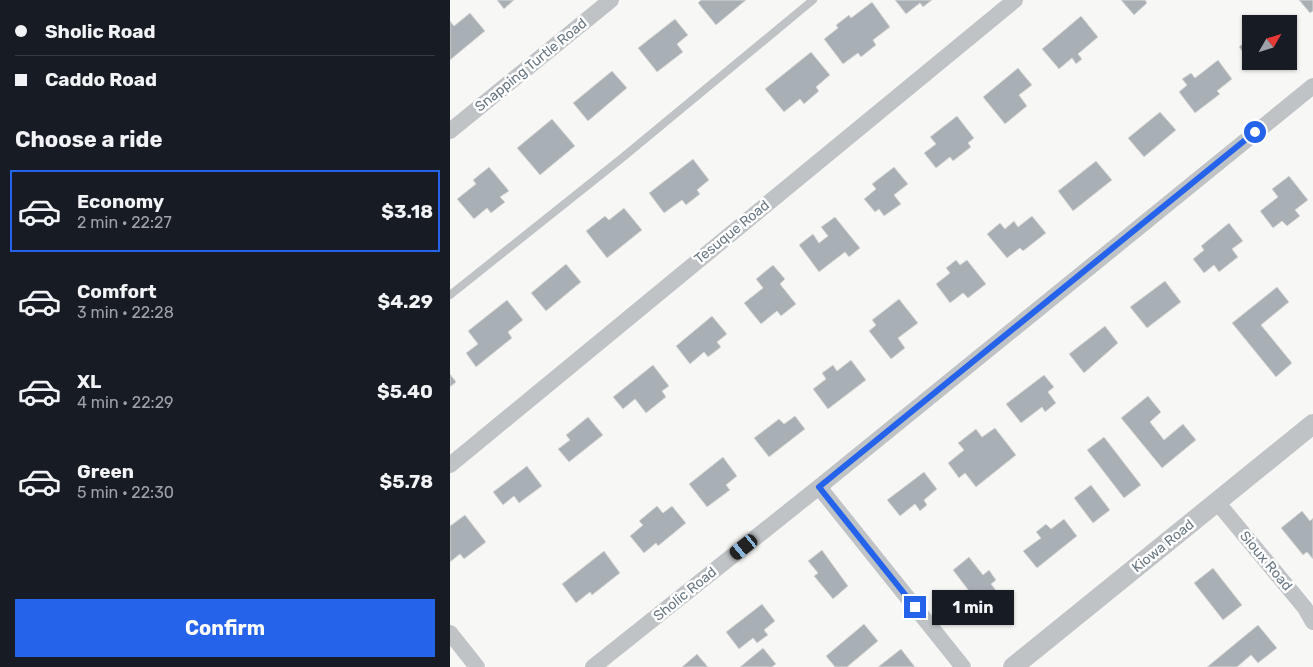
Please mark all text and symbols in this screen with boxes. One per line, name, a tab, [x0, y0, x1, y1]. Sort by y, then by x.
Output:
street label: Snapping Turtle Road	[472, 15, 590, 115]
north arrow	[1242, 15, 1298, 70]
map controls	[1242, 15, 1297, 70]
text: Sholic Road	[45, 20, 156, 43]
text: Caddo Road	[45, 68, 157, 91]
route start	[1244, 121, 1266, 143]
text: Choose a ride	[15, 126, 162, 153]
icon: car	[17, 189, 62, 234]
text: Economy	[77, 190, 164, 213]
street label: Tesuque Road	[691, 197, 773, 267]
text: $3.18	[381, 200, 433, 223]
text: 2 min · 22:27	[77, 213, 172, 232]
icon: car	[17, 279, 62, 324]
text: Comfort	[77, 280, 157, 303]
text: $4.29	[378, 290, 433, 313]
text: 3 min · 22:28	[77, 303, 174, 322]
icon: car	[17, 369, 62, 414]
text: XL	[77, 370, 101, 393]
text: $5.40	[377, 380, 433, 403]
text: 4 min · 22:29	[77, 393, 174, 412]
icon: car	[17, 459, 62, 504]
text: Green	[77, 460, 134, 483]
text: $5.78	[380, 470, 433, 493]
text: 5 min · 22:30	[77, 483, 174, 502]
street label: Kiowa Road	[1129, 516, 1197, 576]
street label: Sioux Road	[1236, 528, 1296, 594]
car	[727, 532, 760, 562]
street label: Sholic Road	[650, 563, 720, 625]
callout: 1 min	[932, 590, 1015, 624]
route end	[904, 596, 926, 618]
text: 1 min	[953, 598, 993, 617]
button: Confirm	[15, 599, 435, 657]

